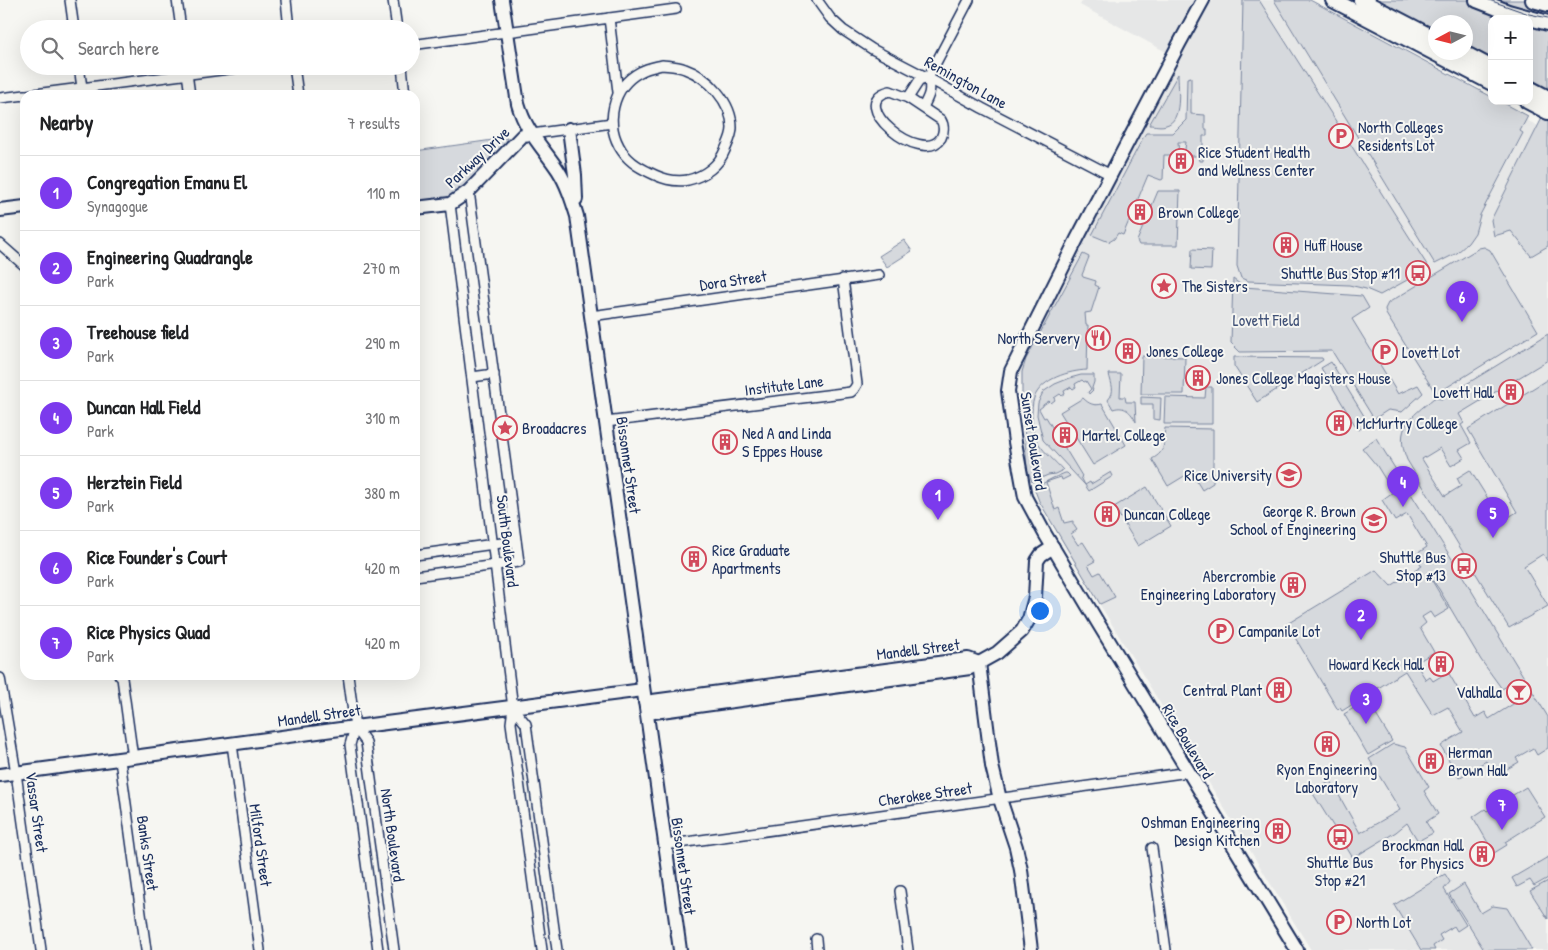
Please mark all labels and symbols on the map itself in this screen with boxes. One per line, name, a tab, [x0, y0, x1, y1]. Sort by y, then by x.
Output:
north arrow	[1428, 15, 1473, 60]
street label: Remington Lane	[921, 50, 1012, 114]
place label: North Colleges Residents Lot	[1358, 116, 1443, 156]
street label: Parkway Drive	[440, 121, 515, 193]
parking icon: North Colleges Residents Lot	[1328, 123, 1354, 149]
place label: Rice Student Health and Wellness Center	[1198, 141, 1315, 181]
building icon: Rice Student Health and Wellness Center	[1168, 148, 1194, 174]
building icon: Brown College	[1127, 199, 1153, 225]
place label: Brown College	[1158, 201, 1240, 223]
building icon: Huff House	[1273, 232, 1299, 258]
place label: Huff House	[1304, 234, 1363, 256]
bus stop icon: Shuttle Bus Stop #11	[1405, 260, 1431, 286]
place label: Shuttle Bus Stop #11	[1281, 262, 1400, 284]
street label: Dora Street	[698, 264, 768, 296]
place icon: The Sisters	[1151, 273, 1177, 299]
place label: The Sisters	[1182, 275, 1248, 297]
pin: 6	[1446, 281, 1478, 322]
park label: Lovett Field	[1233, 309, 1299, 331]
restaurant icon: North Servery	[1085, 325, 1111, 351]
place label: North Servery	[997, 327, 1080, 349]
building icon: Jones College	[1115, 338, 1141, 364]
parking icon: Lovett Lot	[1372, 339, 1398, 365]
place label: Jones College	[1146, 340, 1224, 362]
place label: Lovett Lot	[1402, 341, 1460, 363]
building icon: Jones College Magisters House	[1185, 365, 1211, 391]
place label: Jones College Magisters House	[1216, 367, 1391, 389]
street label: Institute Lane	[743, 369, 825, 401]
building icon: Lovett Hall	[1498, 379, 1524, 405]
place label: Lovett Hall	[1433, 381, 1494, 403]
street label: Sunset Boulevard	[1015, 390, 1053, 492]
building icon: McMurtry College	[1326, 410, 1352, 436]
place label: McMurtry College	[1356, 412, 1459, 434]
place icon: Broadacres	[492, 415, 518, 441]
street label: Bissonnet Street	[611, 415, 647, 515]
place label: Broadacres	[522, 417, 586, 439]
place label: Ned A and Linda S Eppes House	[742, 422, 831, 462]
building icon: Martel College	[1052, 422, 1078, 448]
place label: Martel College	[1082, 424, 1166, 446]
building icon: Ned A and Linda S Eppes House	[712, 429, 738, 455]
school or university icon: Rice University	[1276, 462, 1302, 488]
place label: Rice University	[1184, 464, 1272, 486]
pin: 4	[1387, 466, 1419, 507]
pin: 1	[922, 479, 954, 520]
street label: South Boulevard	[491, 494, 525, 588]
pin: 5	[1477, 497, 1509, 538]
place label: George R. Brown School of Engineering	[1230, 500, 1356, 540]
building icon: Duncan College	[1094, 501, 1120, 527]
place label: Duncan College	[1124, 503, 1211, 525]
school or university icon: George R. Brown School of Engineering	[1361, 507, 1387, 533]
place label: Rice Graduate Apartments	[712, 539, 791, 579]
building icon: Rice Graduate Apartments	[681, 546, 707, 572]
place label: Shuttle Bus Stop #13	[1380, 546, 1446, 586]
bus stop icon: Shuttle Bus Stop #13	[1451, 553, 1477, 579]
place label: Abercrombie Engineering Laboratory	[1141, 565, 1277, 605]
building icon: Abercrombie Engineering Laboratory	[1280, 572, 1306, 598]
your location	[1027, 598, 1053, 624]
pin: 2	[1345, 599, 1377, 640]
parking icon: Campanile Lot	[1208, 618, 1234, 644]
place label: Campanile Lot	[1238, 620, 1321, 642]
street label: Mandell Street	[875, 633, 961, 665]
building icon: Howard Keck Hall	[1428, 651, 1454, 677]
place label: Howard Keck Hall	[1328, 653, 1424, 675]
building icon: Central Plant	[1266, 677, 1292, 703]
place label: Central Plant	[1183, 679, 1262, 701]
bar icon: Valhalla	[1506, 679, 1532, 705]
place label: Valhalla	[1456, 681, 1502, 703]
pin: 3	[1350, 683, 1382, 724]
street label: Mandell Street	[276, 698, 362, 732]
street label: Rice Boulevard	[1157, 699, 1219, 783]
building icon: Ryon Engineering Laboratory	[1314, 731, 1340, 757]
place label: Herman Brown Hall	[1448, 741, 1508, 781]
building icon: Herman Brown Hall	[1418, 748, 1444, 774]
place label: Ryon Engineering Laboratory	[1277, 758, 1377, 798]
street label: Vassar Street	[20, 770, 54, 854]
street label: Cherokee Street	[877, 776, 974, 811]
street label: North Boulevard	[376, 787, 410, 883]
pin: 7	[1486, 789, 1518, 830]
street label: Milford Street	[244, 802, 278, 888]
place label: Oshman Engineering Design Kitchen	[1141, 811, 1260, 851]
street label: Banks Street	[132, 814, 164, 892]
street label: Bissonnet Street	[666, 816, 702, 916]
building icon: Oshman Engineering Design Kitchen	[1265, 818, 1291, 844]
bus stop icon: Shuttle Bus Stop #21	[1327, 824, 1353, 850]
place label: Brockman Hall for Physics	[1382, 834, 1464, 874]
building icon: Brockman Hall for Physics	[1469, 841, 1495, 867]
place label: Shuttle Bus Stop #21	[1307, 851, 1373, 891]
parking icon: North Lot	[1326, 909, 1352, 935]
place label: North Lot	[1356, 911, 1411, 933]

